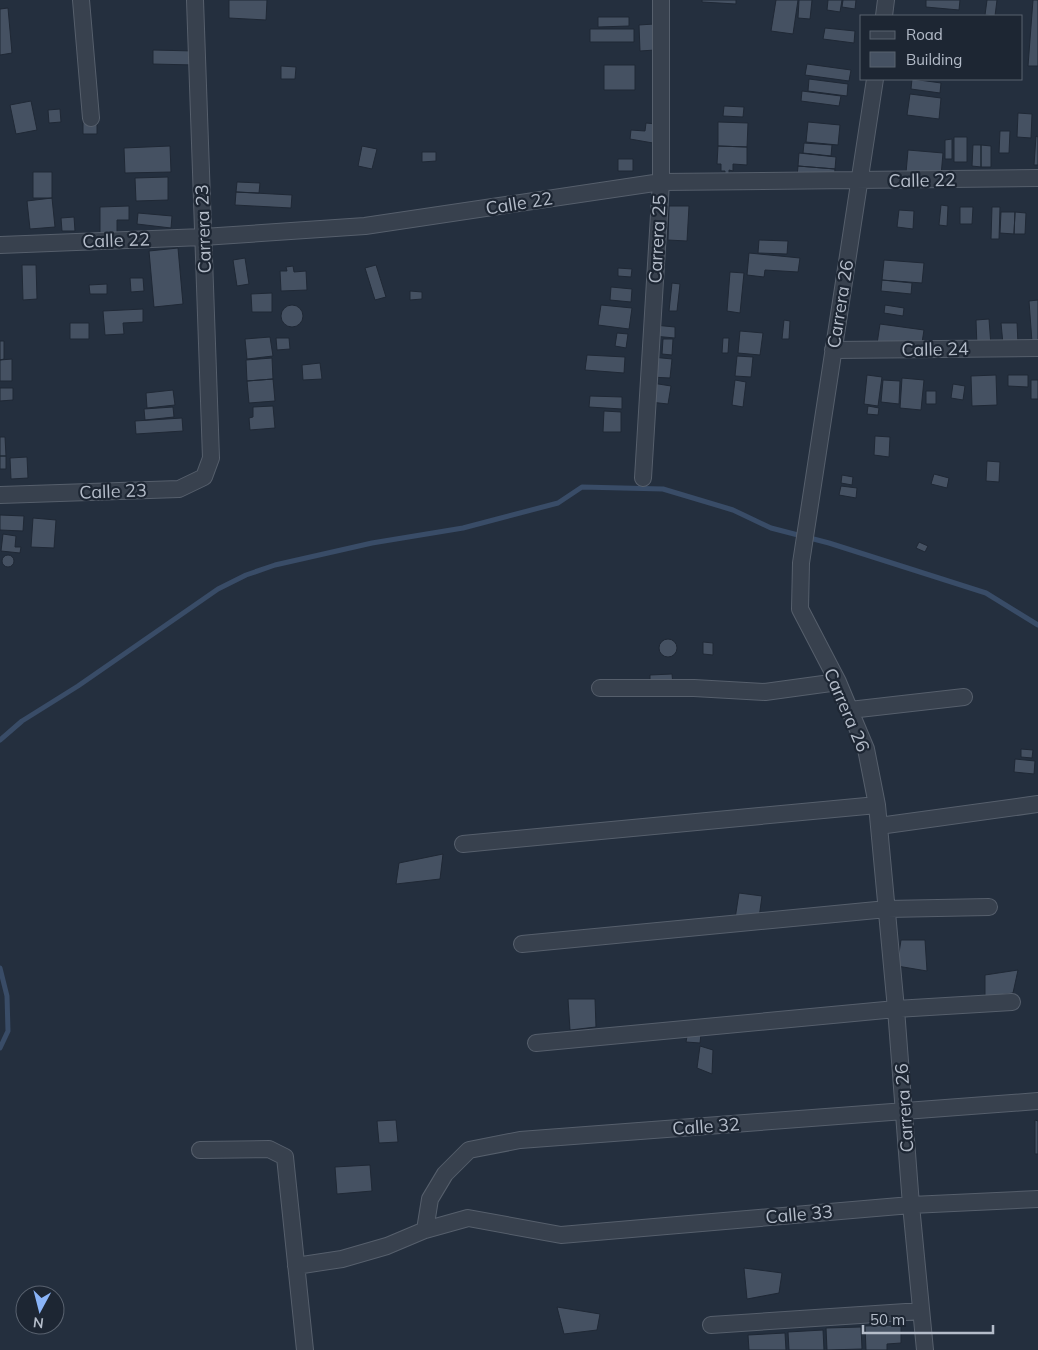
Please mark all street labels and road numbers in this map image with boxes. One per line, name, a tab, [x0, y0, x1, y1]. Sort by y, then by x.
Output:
street label: Calle 22	[888, 168, 956, 192]
street label: Carrera 23	[190, 184, 216, 274]
street label: Calle 22	[484, 186, 554, 220]
street label: Carrera 25	[643, 194, 671, 284]
street label: Calle 22	[82, 227, 150, 253]
street label: Carrera 26	[822, 258, 858, 350]
street label: Calle 24	[901, 337, 969, 361]
street label: Calle 23	[79, 478, 147, 504]
street label: Carrera 26	[819, 664, 875, 756]
street label: Carrera 26	[889, 1063, 919, 1153]
street label: Calle 32	[672, 1112, 740, 1140]
street label: Calle 33	[764, 1200, 834, 1228]

